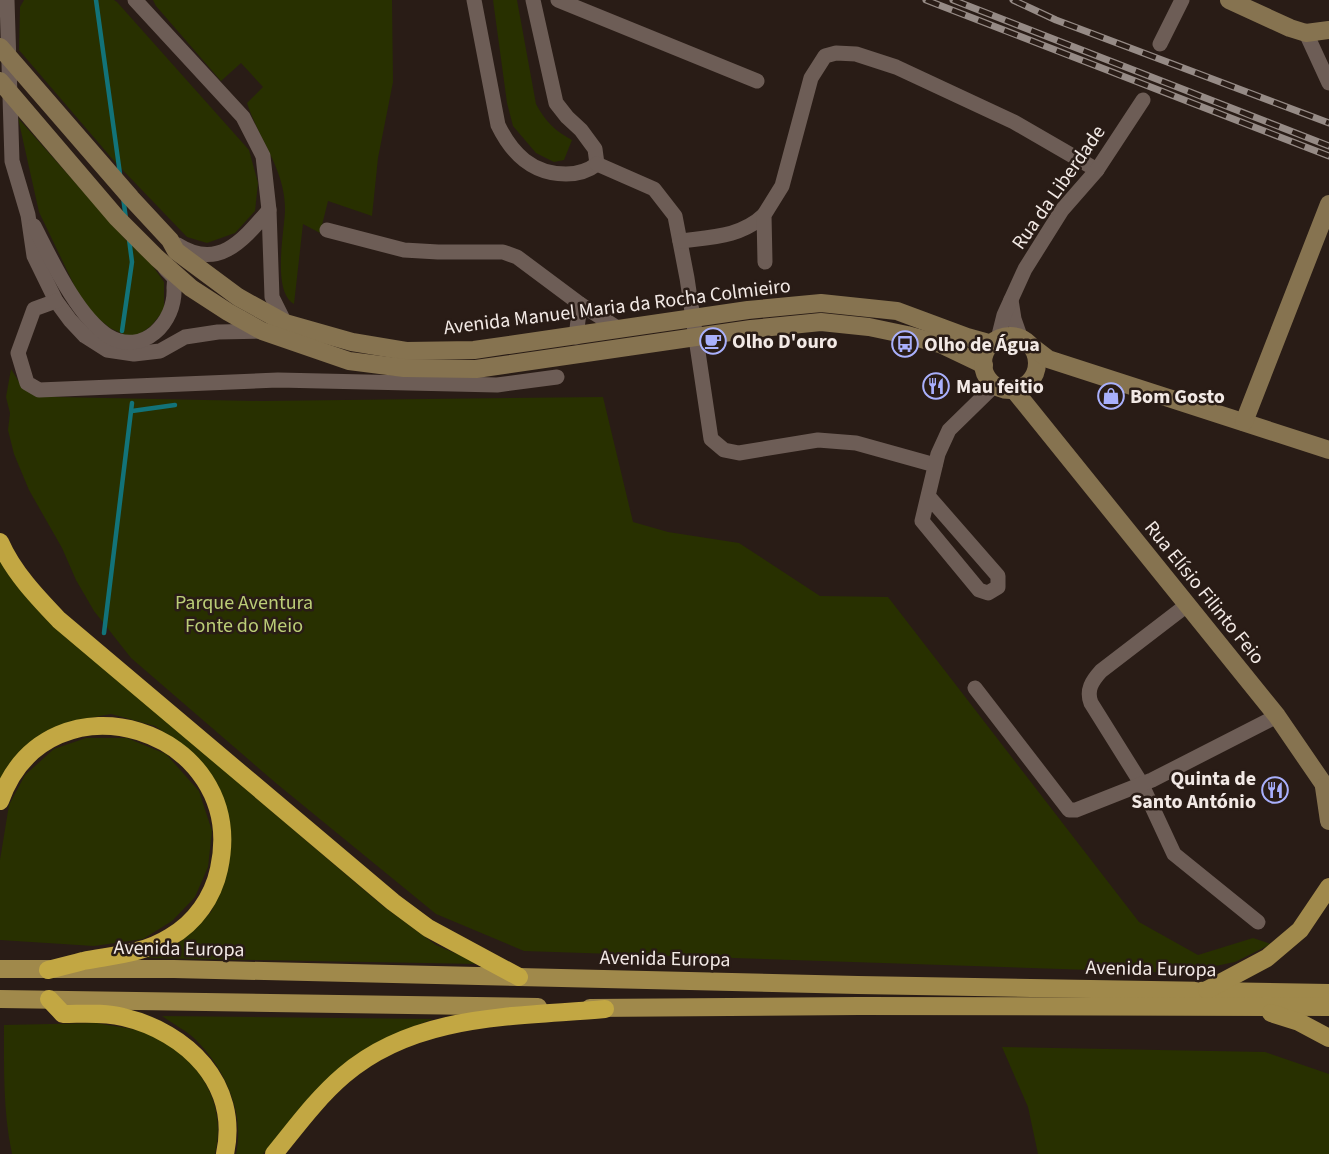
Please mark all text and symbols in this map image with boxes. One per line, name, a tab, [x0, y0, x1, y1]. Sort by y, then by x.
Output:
street label: Rua da Liberdade	[1005, 120, 1112, 255]
street label: Avenida Manuel Maria da Rocha Colmieiro	[442, 272, 792, 342]
cafe icon: Olho D'ouro	[698, 326, 728, 356]
place label: Olho D'ouro	[732, 328, 838, 356]
bus stop icon: Olho de Água	[890, 329, 920, 359]
place label: Olho de Água	[924, 331, 1040, 359]
restaurant icon: Mau feitio	[921, 371, 951, 401]
place label: Mau feitio	[956, 373, 1044, 401]
shop icon: Bom Gosto	[1096, 381, 1126, 411]
place label: Bom Gosto	[1130, 383, 1225, 411]
street label: Rua Elísio Filinto Feio	[1138, 515, 1271, 670]
park label: Parque Aventura Fonte do Meio	[175, 589, 313, 640]
place label: Quinta de Santo António	[1131, 765, 1256, 816]
restaurant icon: Quinta de Santo António	[1260, 775, 1290, 805]
street label: Avenida Europa	[113, 934, 245, 964]
street label: Avenida Europa	[599, 944, 731, 974]
street label: Avenida Europa	[1085, 954, 1217, 984]

